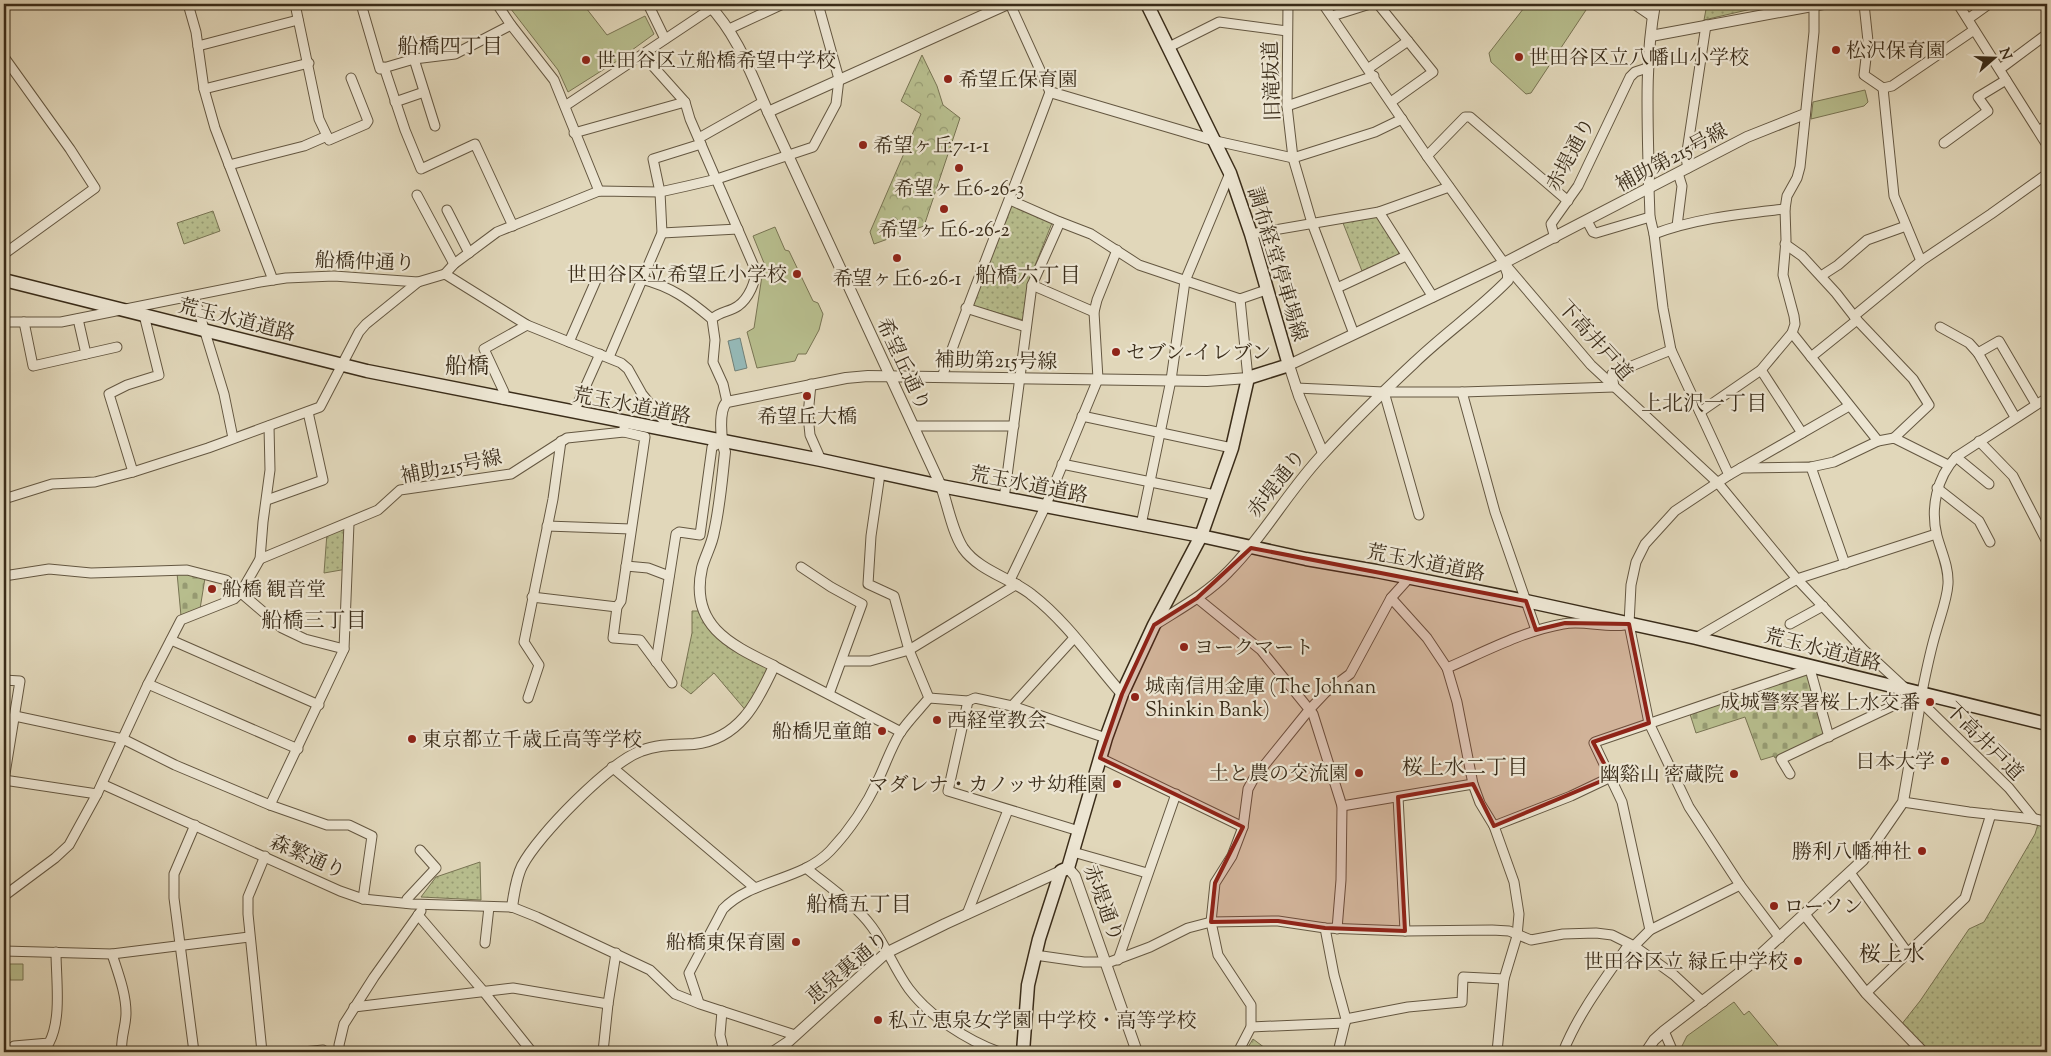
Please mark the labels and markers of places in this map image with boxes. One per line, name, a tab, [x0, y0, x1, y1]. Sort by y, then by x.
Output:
place label: 松沢保育園	[1846, 38, 1946, 67]
marker: 松沢保育園	[1830, 44, 1842, 56]
place label: 世田谷区立八幡山小学校	[1529, 45, 1749, 74]
place label: 世田谷区立船橋希望中学校	[596, 48, 836, 77]
marker: 世田谷区立八幡山小学校	[1513, 51, 1525, 63]
marker: 世田谷区立船橋希望中学校	[580, 54, 592, 66]
place label: 希望丘保育園	[958, 67, 1078, 96]
marker: 希望丘保育園	[942, 73, 954, 85]
place label: 希望ヶ丘7-1-1	[873, 133, 989, 162]
marker: 希望ヶ丘7-1-1	[857, 139, 869, 151]
marker: 希望ヶ丘6-26-3	[953, 162, 965, 174]
place label: 希望ヶ丘6-26-3	[894, 176, 1024, 205]
marker: 希望ヶ丘6-26-2	[938, 203, 950, 215]
place label: 希望ヶ丘6-26-2	[878, 217, 1010, 246]
marker: 希望ヶ丘6-26-1	[891, 252, 903, 264]
place label: 世田谷区立希望丘小学校	[567, 262, 787, 291]
place label: 希望ヶ丘6-26-1	[832, 266, 962, 295]
marker: 世田谷区立希望丘小学校	[791, 268, 803, 280]
place label: セブン-イレブン	[1126, 340, 1271, 369]
marker: セブン-イレブン	[1110, 346, 1122, 358]
marker: 希望丘大橋	[801, 390, 813, 402]
place label: 希望丘大橋	[757, 404, 857, 433]
place label: 船橋 観音堂	[222, 577, 326, 606]
marker: 船橋 観音堂	[206, 583, 218, 595]
place label: ヨークマート	[1194, 635, 1314, 664]
marker: ヨークマート	[1178, 641, 1190, 653]
place label: 城南信用金庫 (The Johnan Shinkin Bank)	[1145, 674, 1376, 726]
place label: 成城警察署桜上水交番	[1720, 690, 1920, 719]
marker: 城南信用金庫 (The Johnan Shinkin Bank)	[1129, 691, 1141, 703]
marker: 成城警察署桜上水交番	[1924, 696, 1936, 708]
place label: 西経堂教会	[947, 708, 1047, 737]
marker: 西経堂教会	[931, 714, 943, 726]
place label: 船橋児童館	[772, 719, 872, 748]
marker: 船橋児童館	[876, 725, 888, 737]
place label: 東京都立千歳丘高等学校	[422, 727, 642, 756]
marker: 東京都立千歳丘高等学校	[406, 733, 418, 745]
place label: 日本大学	[1855, 749, 1935, 778]
marker: 日本大学	[1939, 755, 1951, 767]
place label: 土と農の交流園	[1209, 761, 1349, 790]
place label: 幽谿山 密蔵院	[1600, 762, 1724, 791]
marker: 土と農の交流園	[1353, 767, 1365, 779]
marker: 幽谿山 密蔵院	[1728, 768, 1740, 780]
place label: マダレナ・カノッサ幼稚園	[868, 772, 1107, 801]
marker: マダレナ・カノッサ幼稚園	[1111, 778, 1123, 790]
place label: 勝利八幡神社	[1792, 839, 1912, 868]
marker: 勝利八幡神社	[1916, 845, 1928, 857]
place label: ローソン	[1784, 894, 1863, 923]
marker: ローソン	[1768, 900, 1780, 912]
place label: 船橋東保育園	[666, 930, 786, 959]
marker: 船橋東保育園	[790, 936, 802, 948]
place label: 世田谷区立 緑丘中学校	[1584, 949, 1788, 978]
marker: 世田谷区立 緑丘中学校	[1792, 955, 1804, 967]
place label: 私立 恵泉女学園 中学校・高等学校	[888, 1008, 1197, 1037]
marker: 私立 恵泉女学園 中学校・高等学校	[872, 1014, 884, 1026]

